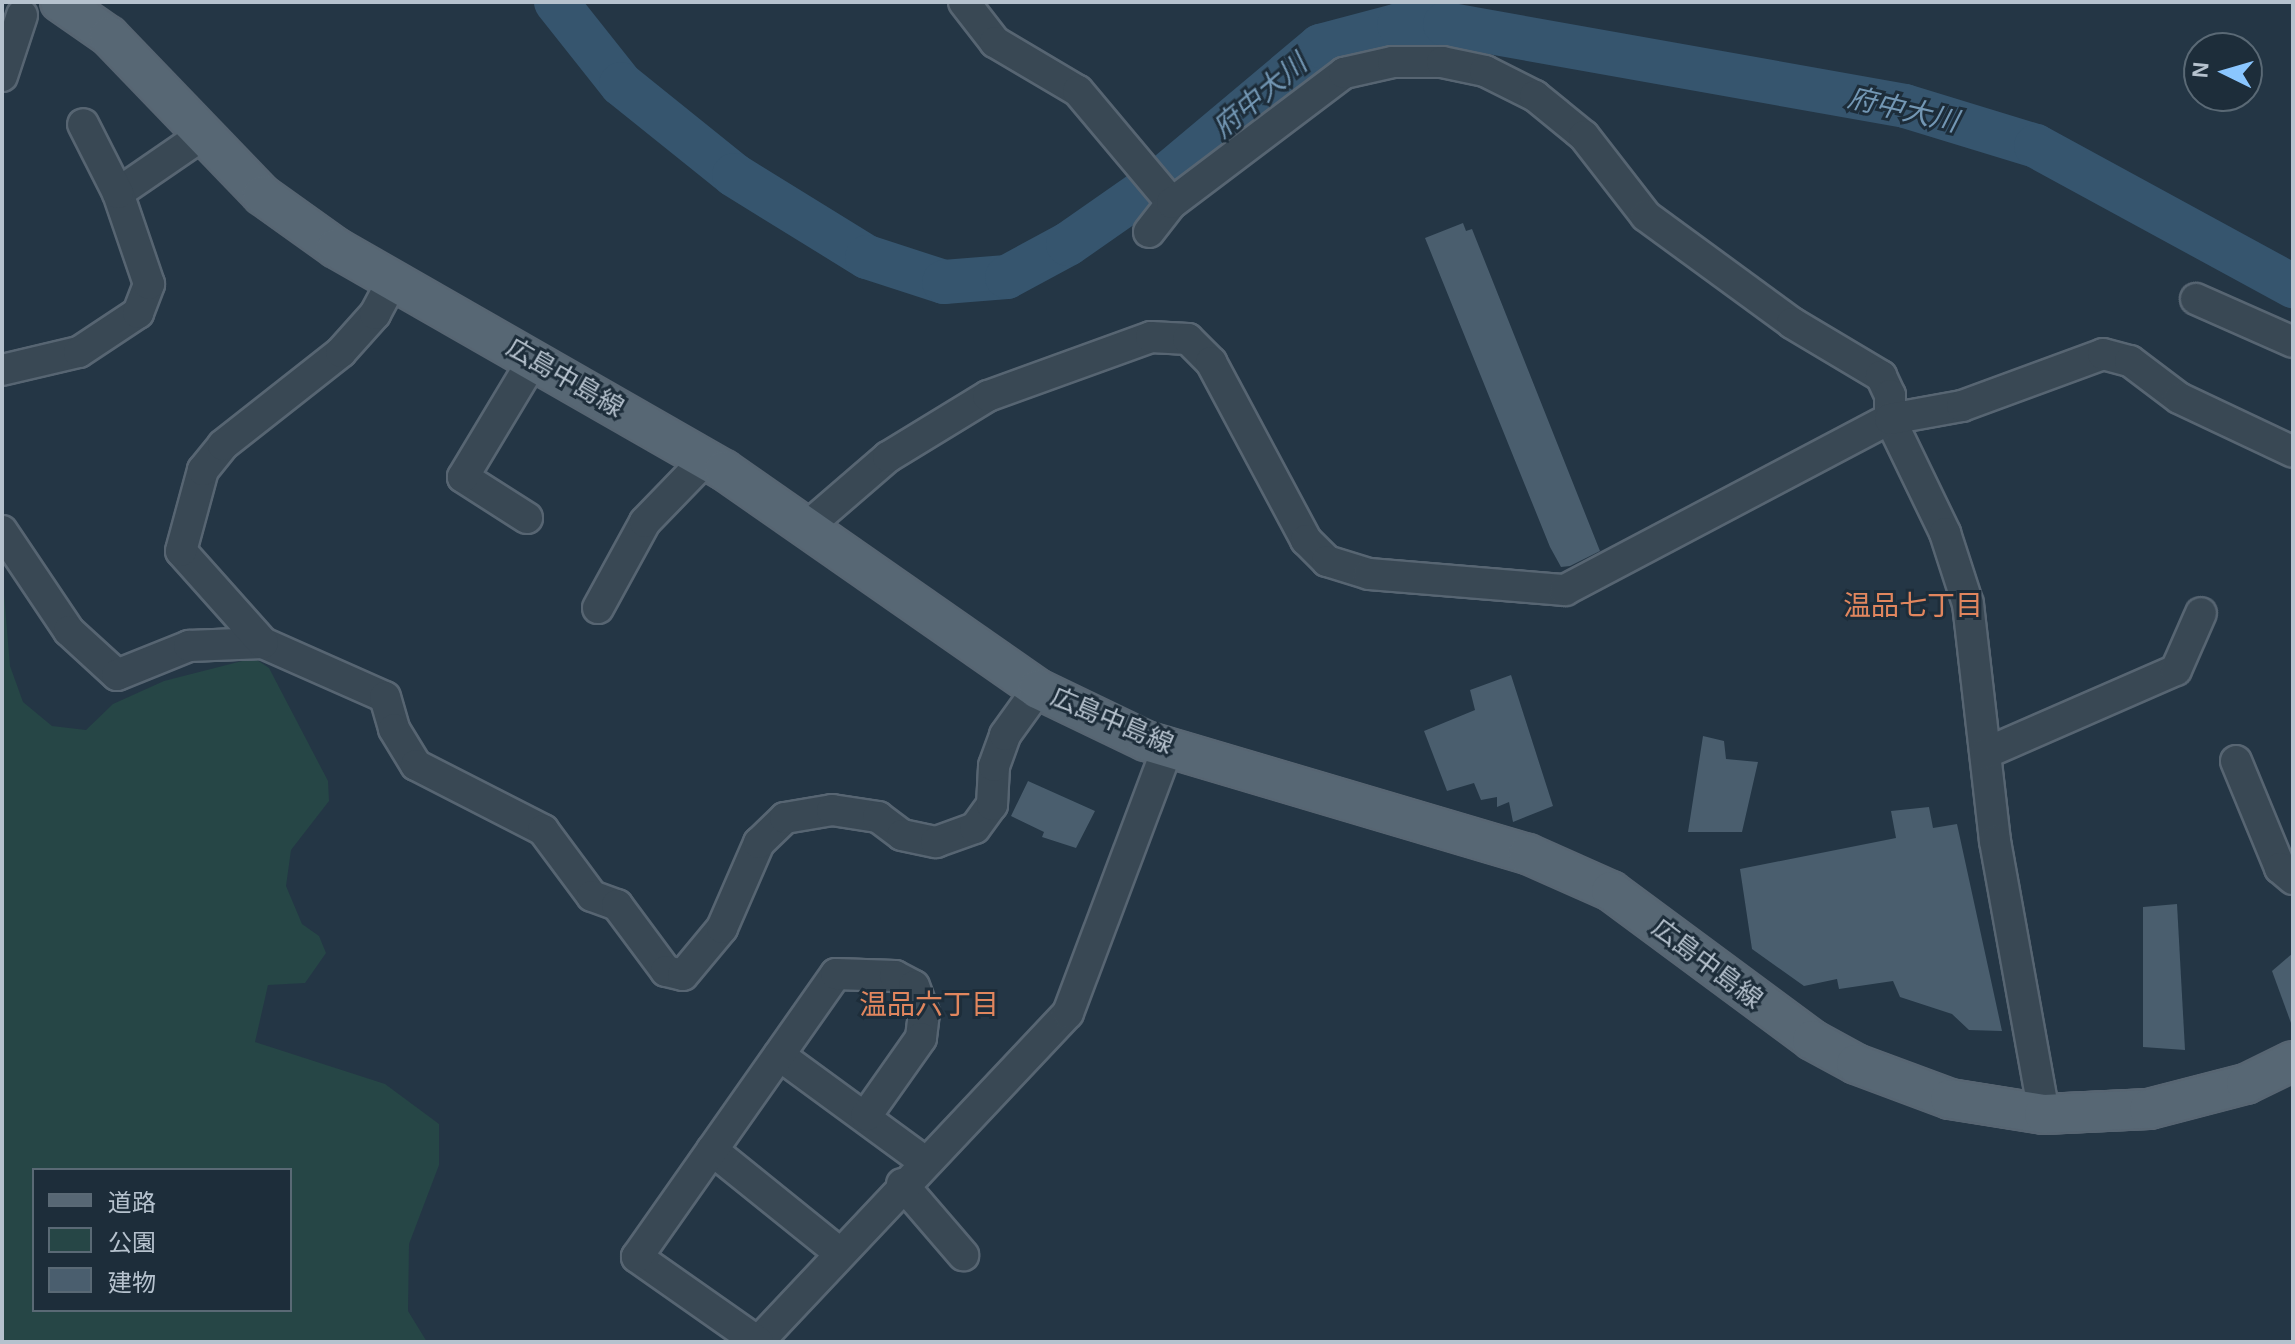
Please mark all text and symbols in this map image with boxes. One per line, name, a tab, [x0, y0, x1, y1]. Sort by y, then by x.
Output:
north arrow	[2183, 32, 2263, 112]
water label: 府中大川	[1206, 47, 1314, 145]
text: N	[2187, 61, 2214, 79]
water label: 府中大川	[1845, 81, 1961, 139]
street label: 広島中島線	[501, 332, 629, 424]
district label: 温品七丁目	[1843, 589, 1983, 623]
street label: 広島中島線	[1046, 681, 1178, 761]
street label: 広島中島線	[1646, 912, 1768, 1016]
district label: 温品六丁目	[859, 988, 999, 1022]
legend	[32, 1168, 292, 1312]
text: 道路	[108, 1189, 156, 1216]
text: 公園	[108, 1229, 156, 1256]
text: 建物	[108, 1269, 156, 1296]

